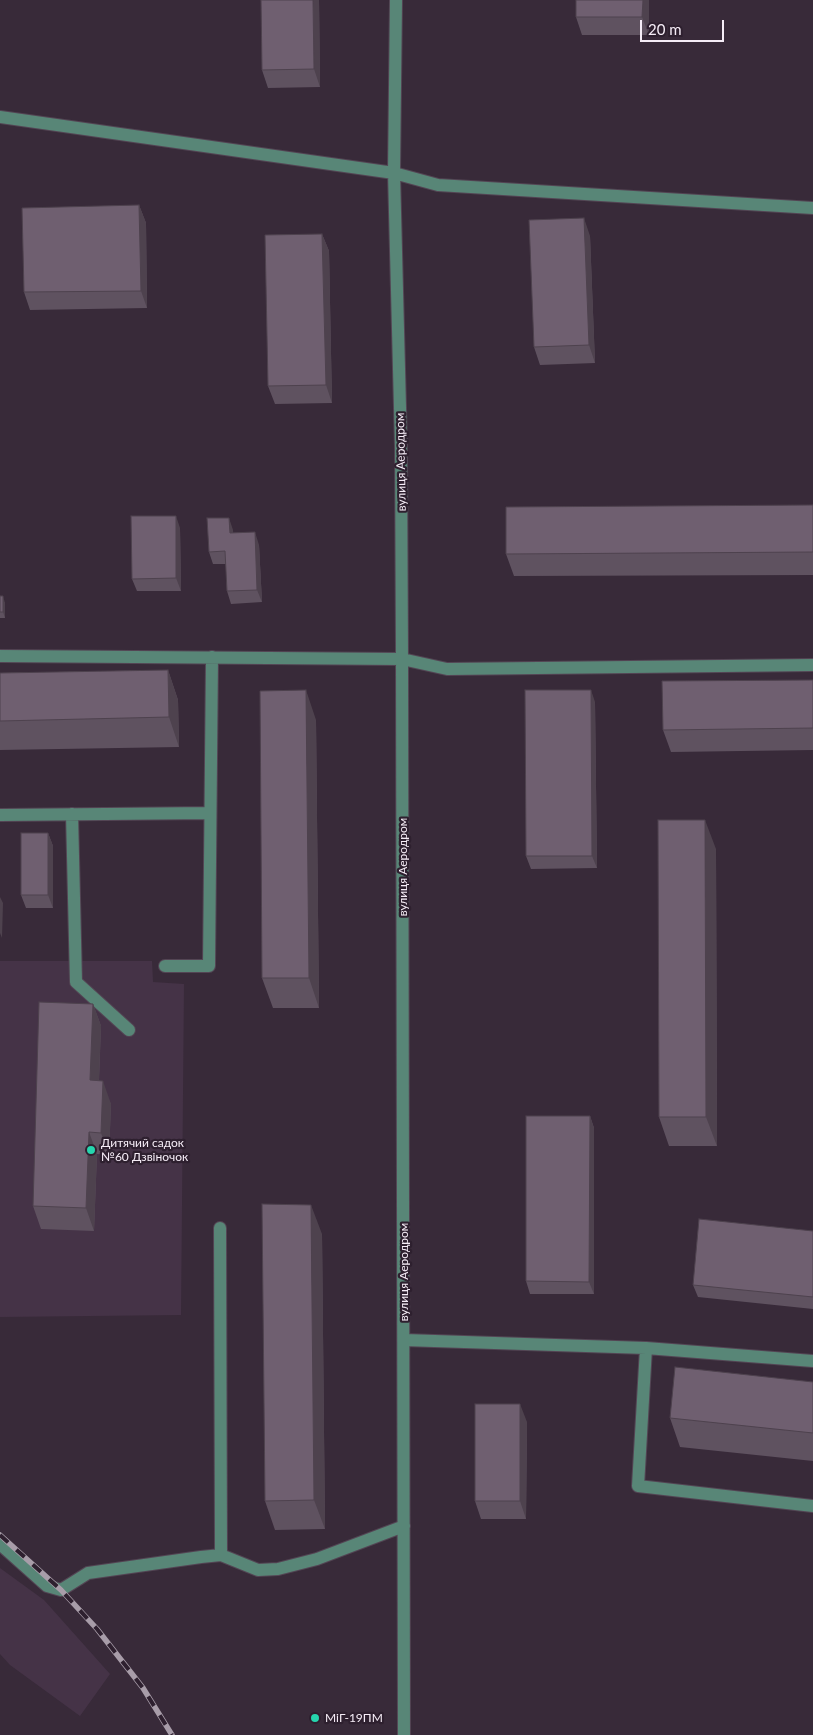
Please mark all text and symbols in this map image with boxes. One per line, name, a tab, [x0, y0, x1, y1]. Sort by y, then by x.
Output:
scale bar	[643, 10, 727, 42]
text: 20 m	[648, 20, 682, 38]
street label: вулиця Аеродром	[393, 413, 409, 511]
street label: вулиця Аеродром	[396, 818, 410, 916]
place label: Дитячий садок №60 Дзвіночок	[101, 1136, 188, 1164]
marker: Дитячий садок №60 Дзвіночок	[85, 1144, 97, 1156]
street label: вулиця Аеродром	[397, 1223, 411, 1321]
place label: МіГ-19ПМ	[325, 1711, 383, 1725]
marker: МіГ-19ПМ	[309, 1712, 321, 1724]

